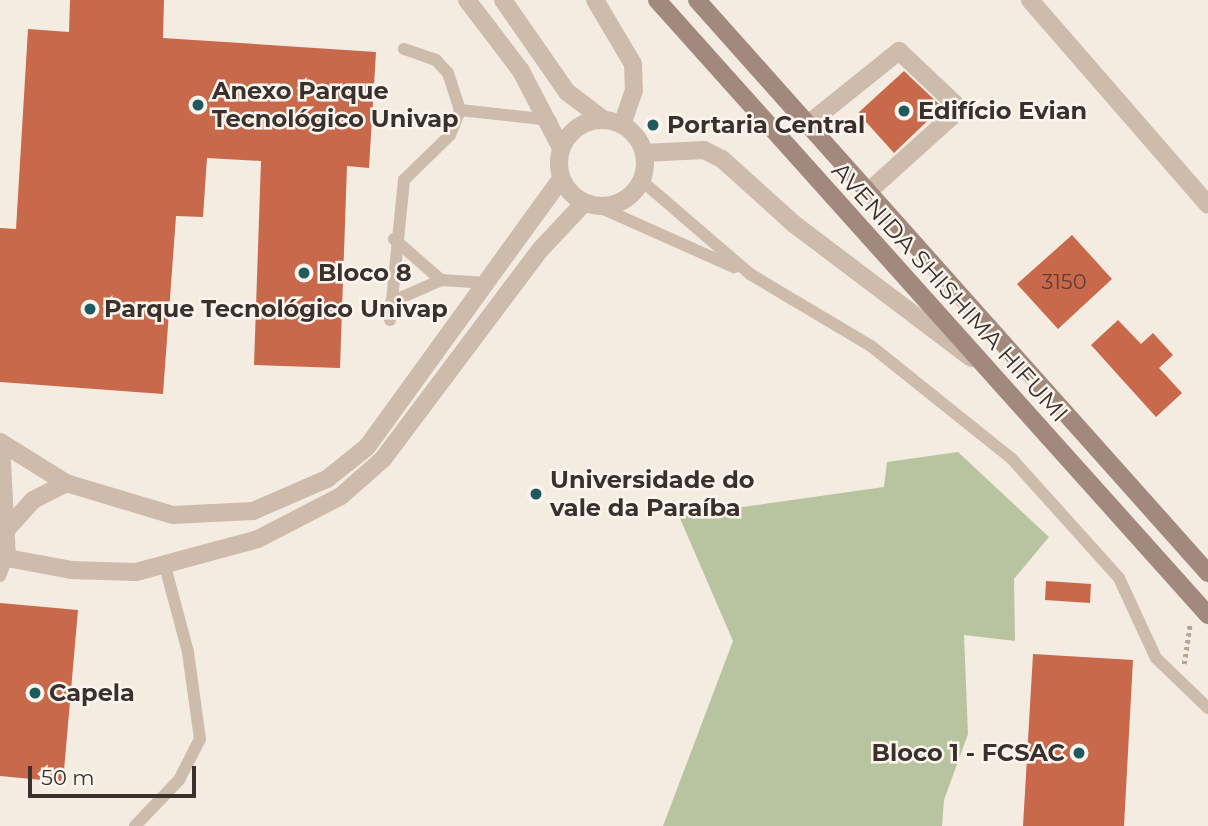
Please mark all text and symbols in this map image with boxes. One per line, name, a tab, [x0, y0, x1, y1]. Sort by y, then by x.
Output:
place label: Anexo Parque Tecnológico Univap	[212, 77, 459, 133]
marker: Anexo Parque Tecnológico Univap	[190, 97, 206, 113]
place label: Edifício Evian	[918, 97, 1087, 125]
marker: Edifício Evian	[896, 103, 912, 119]
place label: Portaria Central	[667, 111, 865, 139]
marker: Portaria Central	[645, 117, 661, 133]
street label: AVENIDA SHISHIMA HIFUMI	[826, 156, 1074, 428]
place label: Bloco 8	[318, 259, 412, 287]
marker: Bloco 8	[296, 265, 312, 281]
house number: 3150	[1041, 269, 1087, 295]
place label: Parque Tecnológico Univap	[104, 295, 448, 323]
marker: Parque Tecnológico Univap	[82, 301, 98, 317]
place label: Universidade do vale da Paraíba	[550, 466, 755, 522]
marker: Universidade do vale da Paraíba	[528, 486, 544, 502]
place label: Capela	[49, 679, 135, 707]
marker: Capela	[27, 685, 43, 701]
place label: Bloco 1 - FCSAC	[872, 739, 1065, 767]
marker: Bloco 1 - FCSAC	[1071, 745, 1087, 761]
scale bar	[32, 752, 200, 796]
text: 50 m	[41, 765, 95, 790]

